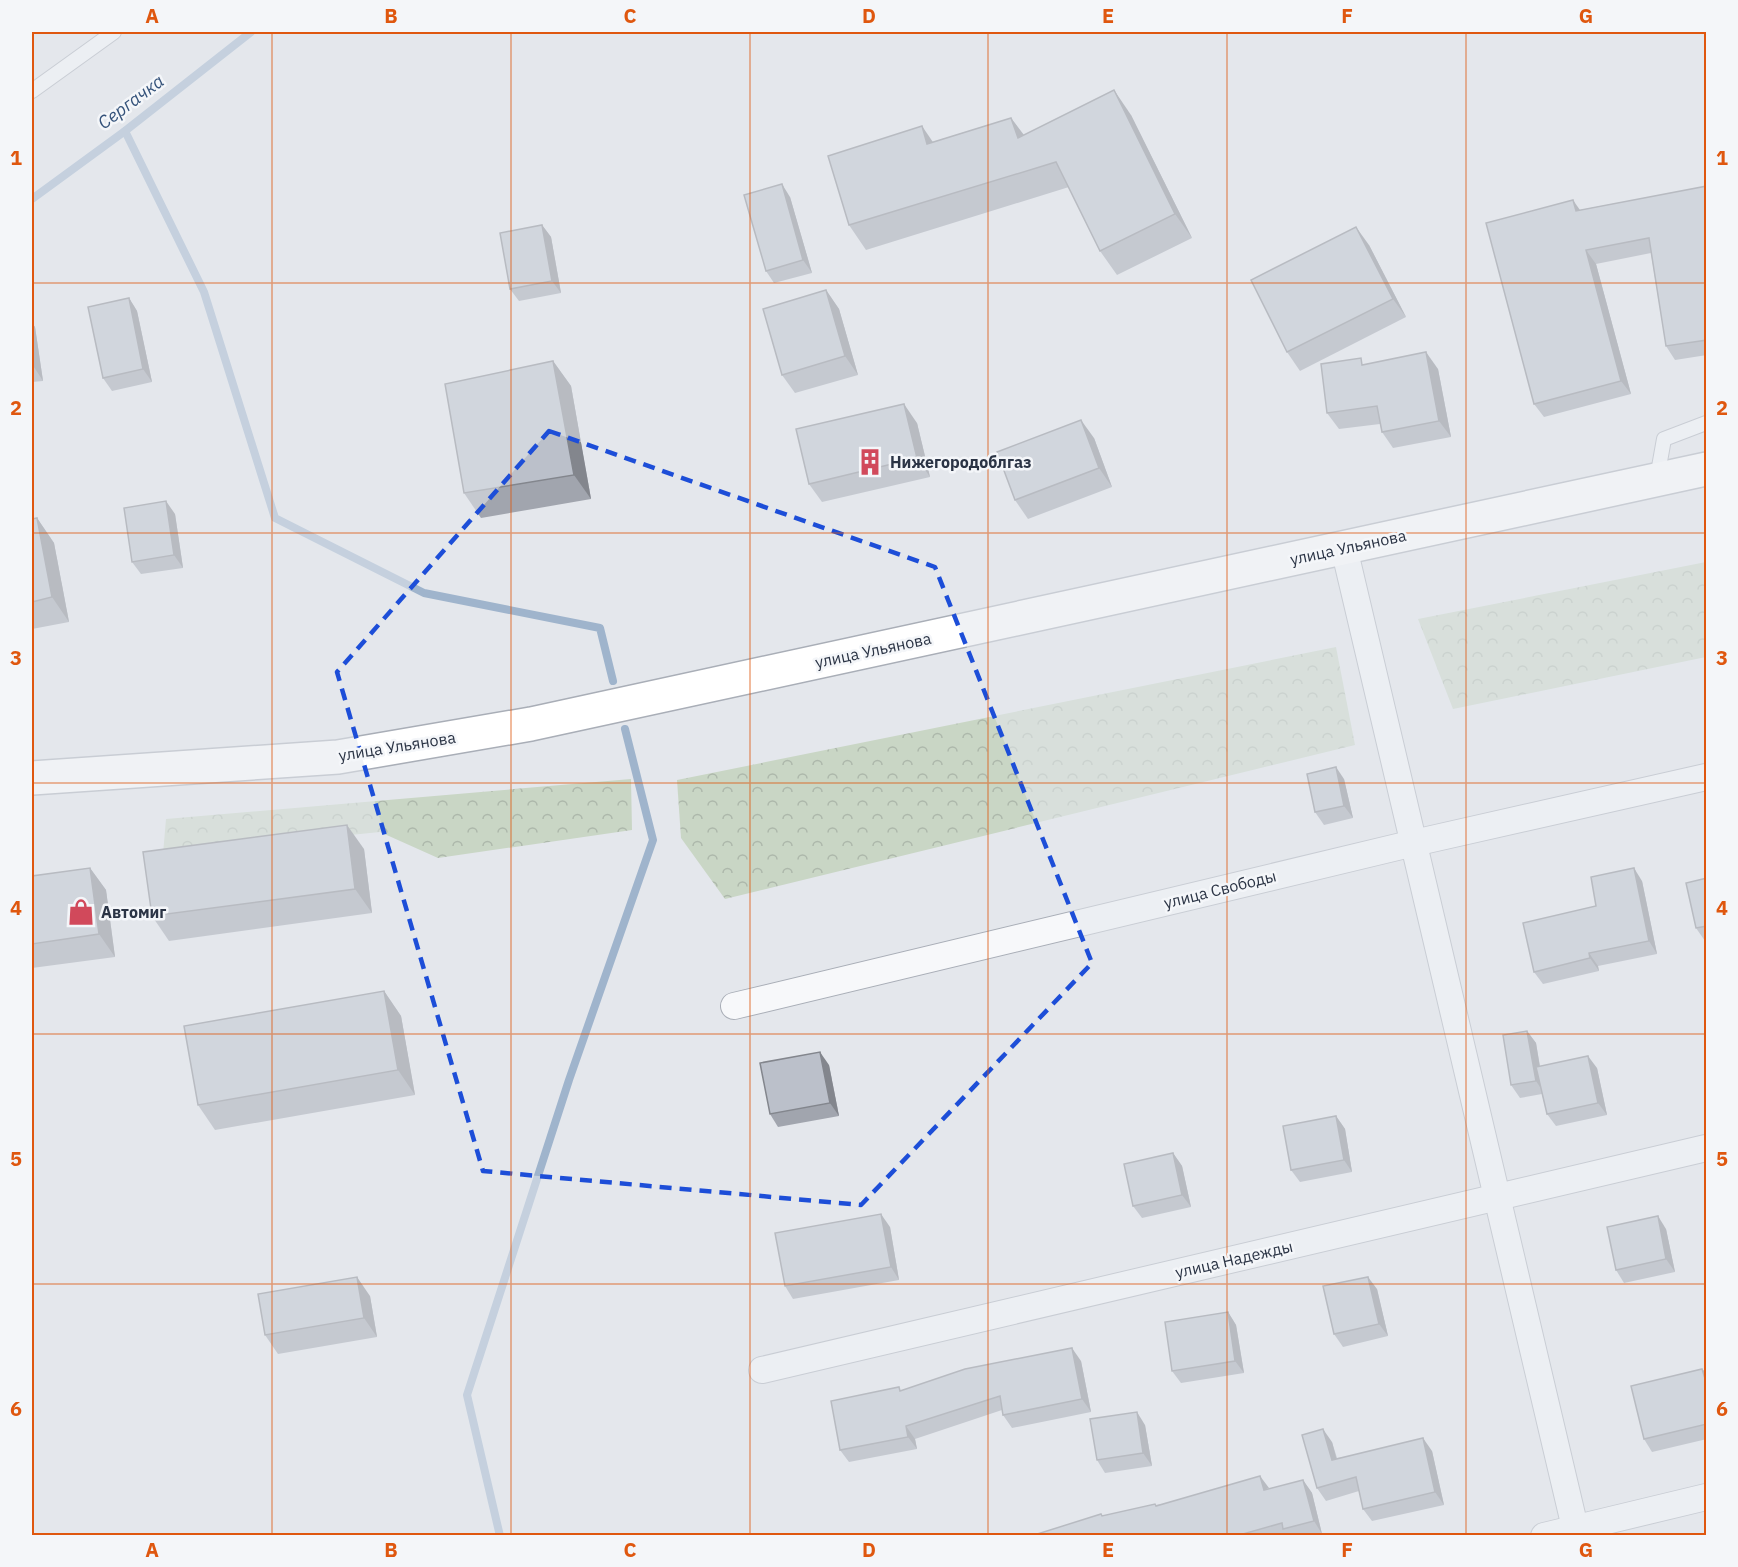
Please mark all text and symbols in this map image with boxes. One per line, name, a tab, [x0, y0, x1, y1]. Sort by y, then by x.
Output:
text: A	[145, 2, 159, 29]
text: B	[384, 2, 398, 29]
text: C	[623, 2, 637, 29]
text: D	[862, 2, 876, 29]
text: E	[1102, 2, 1114, 29]
text: F	[1341, 2, 1353, 29]
text: G	[1579, 2, 1593, 29]
water label: Сергачка	[93, 69, 168, 134]
text: 1	[10, 144, 22, 171]
text: 1	[1716, 144, 1728, 171]
text: 2	[10, 394, 22, 421]
text: 2	[1716, 394, 1728, 421]
building icon: Нижегородоблгаз	[855, 447, 885, 477]
place label: Нижегородоблгаз	[890, 452, 1032, 472]
street label: улица Ульянова	[1288, 525, 1408, 569]
street label: улица Ульянова	[813, 628, 933, 672]
text: 3	[10, 644, 22, 671]
text: 3	[1716, 644, 1728, 671]
street label: улица Ульянова	[337, 727, 457, 765]
street label: улица Свободы	[1162, 865, 1278, 913]
text: 4	[10, 894, 22, 921]
text: 4	[1716, 894, 1728, 921]
shop icon: Автомиг	[66, 897, 96, 927]
place label: Автомиг	[101, 902, 166, 922]
text: 5	[10, 1145, 22, 1172]
text: 5	[1716, 1145, 1728, 1172]
street label: улица Надежды	[1173, 1236, 1295, 1282]
text: 6	[10, 1395, 22, 1422]
text: 6	[1716, 1395, 1728, 1422]
text: A	[145, 1536, 159, 1563]
text: B	[384, 1536, 398, 1563]
text: C	[623, 1536, 637, 1563]
text: D	[862, 1536, 876, 1563]
text: E	[1102, 1536, 1114, 1563]
text: F	[1341, 1536, 1353, 1563]
text: G	[1579, 1536, 1593, 1563]

